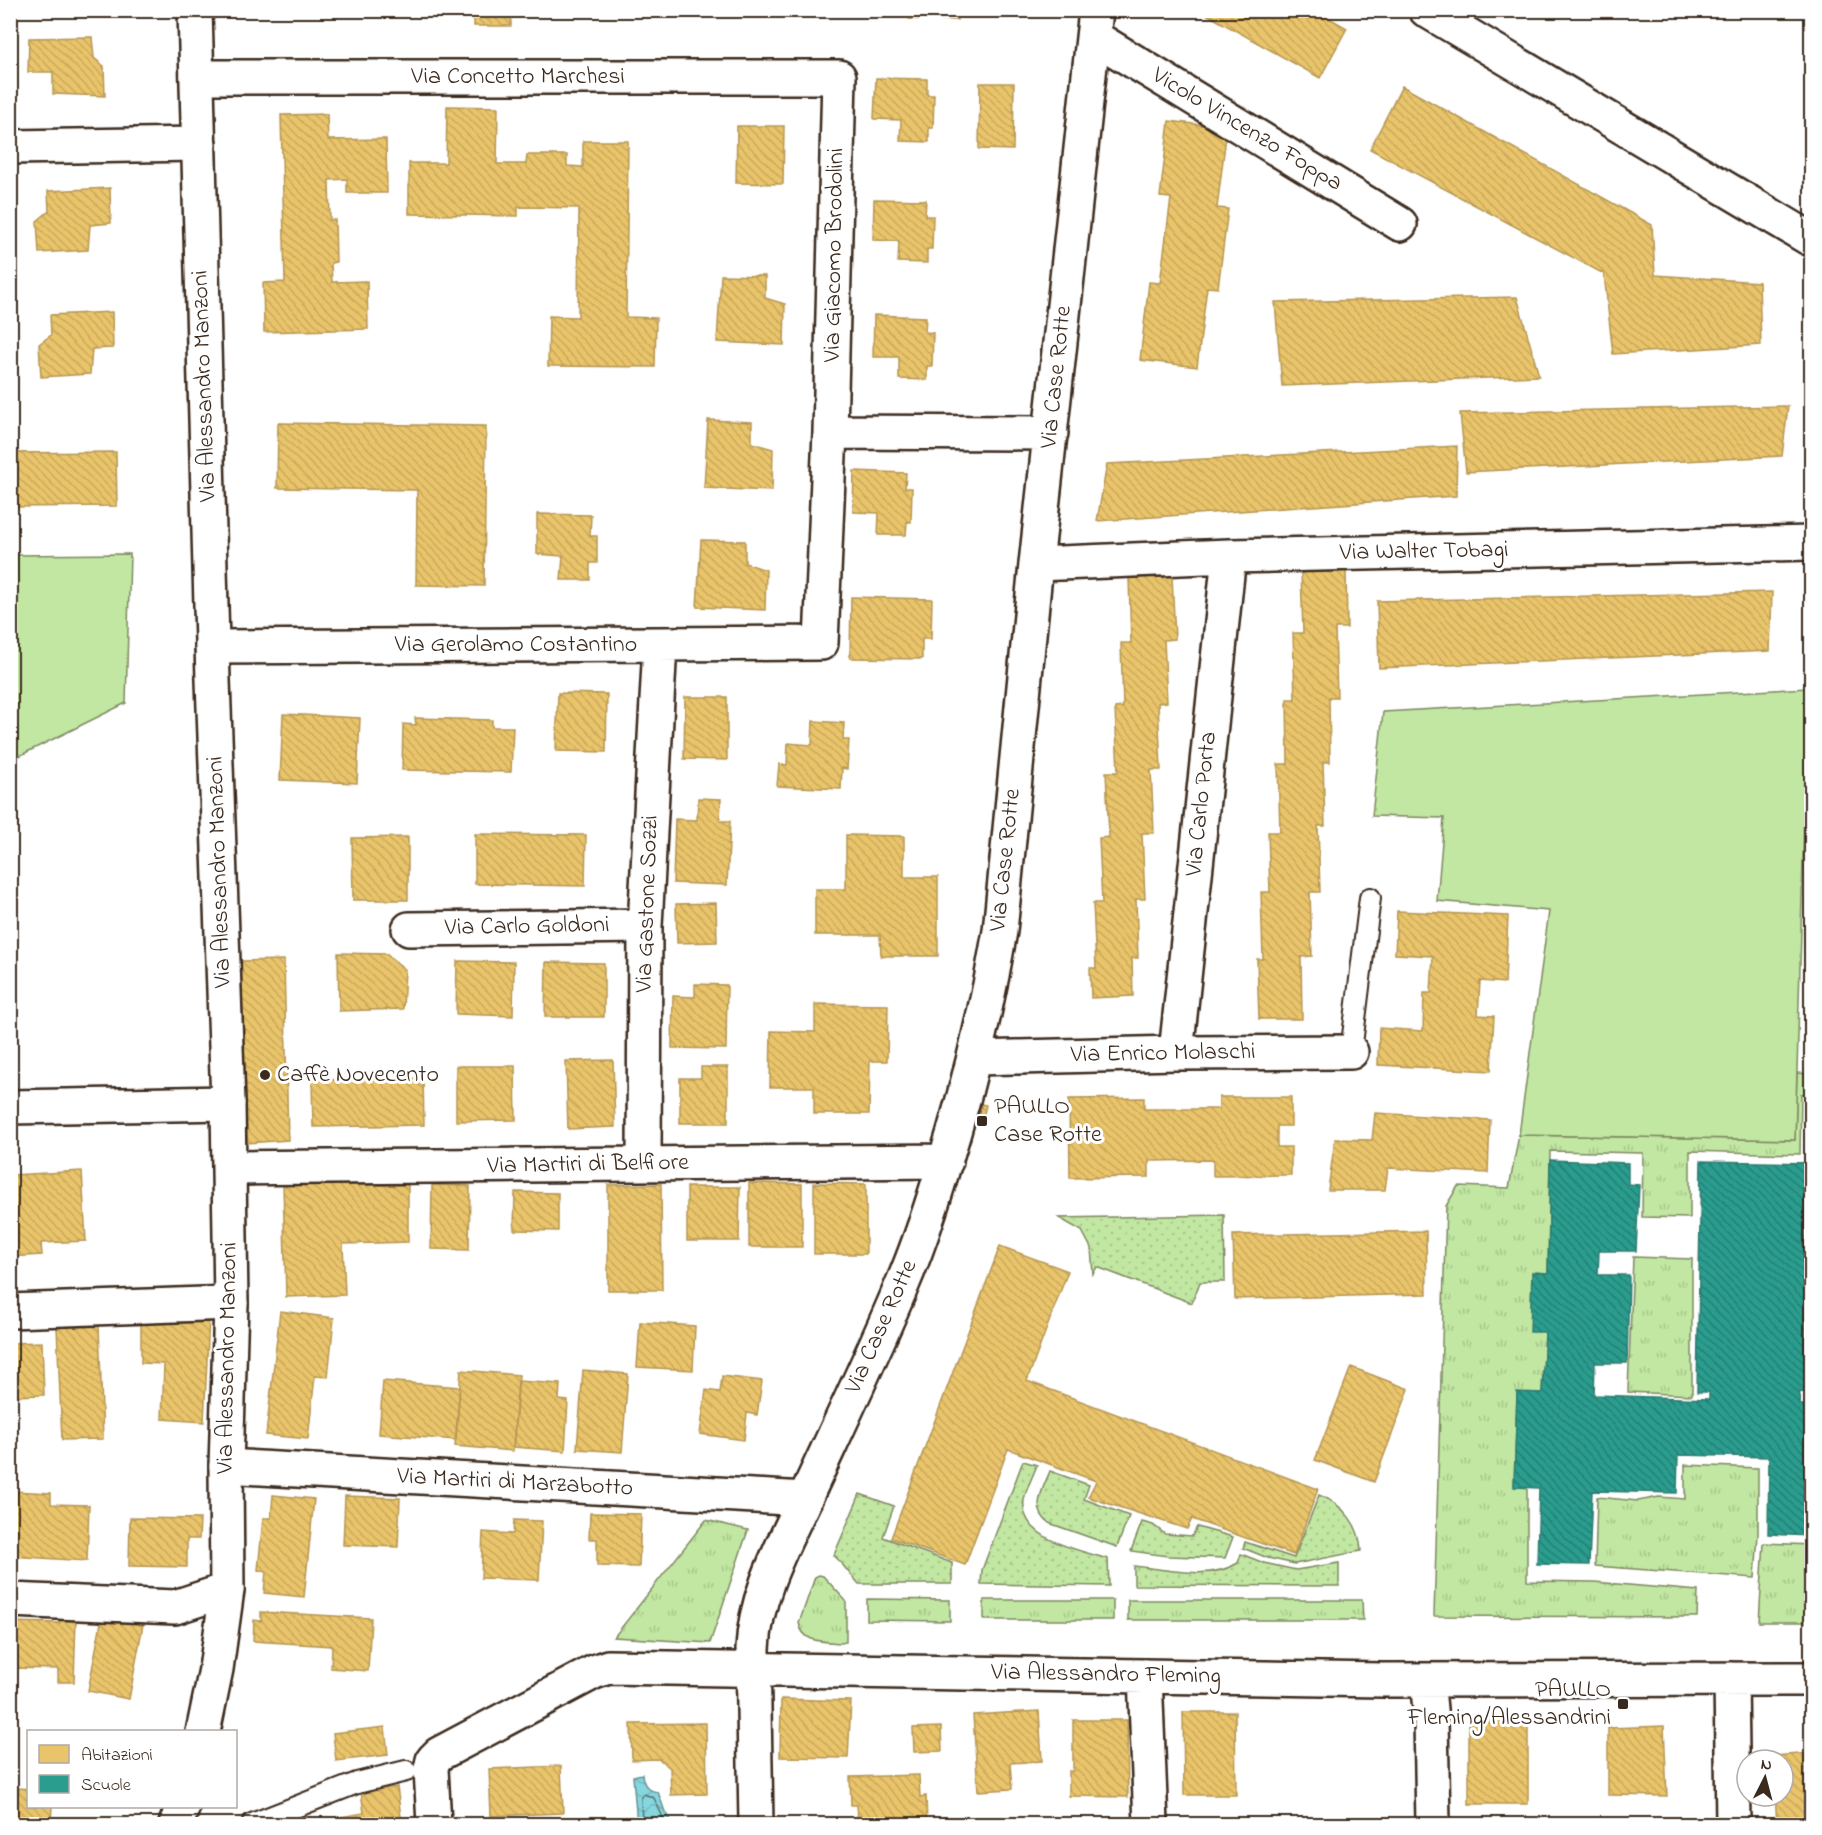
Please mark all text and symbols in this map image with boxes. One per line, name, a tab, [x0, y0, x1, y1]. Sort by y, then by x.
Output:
street label: Vicolo Vincenzo Foppa	[1144, 59, 1349, 201]
street label: Via Concetto Marchesi	[410, 60, 625, 95]
street label: Via Giacomo Brodolini	[816, 148, 854, 363]
street label: Via Alessandro Manzoni	[183, 269, 227, 504]
street label: Via Case Rotte	[1032, 304, 1082, 451]
street label: Via Walter Tobagi	[1338, 533, 1509, 571]
street label: Via Gerolamo Costantino	[394, 628, 637, 663]
street label: Via Carlo Porta	[1177, 730, 1227, 879]
street label: Via Alessandro Manzoni	[198, 755, 242, 990]
street label: Via Case Rotte	[981, 787, 1031, 934]
street label: Via Gastone Sozzi	[627, 815, 669, 994]
street label: Via Carlo Goldoni	[443, 908, 610, 946]
street label: Via Enrico Molaschi	[1069, 1035, 1256, 1073]
place label: Caffè Novecento	[277, 1058, 439, 1093]
marker: Caffè Novecento	[258, 1068, 272, 1082]
place label: PAULLO Case Rotte	[994, 1090, 1102, 1153]
marker: PAULLO Case Rotte	[975, 1114, 989, 1128]
street label: Via Martiri di Belfiore	[486, 1146, 689, 1184]
street label: Via Alessandro Manzoni	[208, 1242, 248, 1475]
street label: Via Case Rotte	[836, 1254, 927, 1401]
street label: Via Martiri di Marzabotto	[395, 1459, 634, 1507]
street label: Via Alessandro Fleming	[990, 1655, 1221, 1695]
place label: PAULLO Fleming/Alessandrini	[1406, 1673, 1611, 1736]
marker: PAULLO Fleming/Alessandrini	[1616, 1697, 1630, 1711]
legend	[27, 1730, 237, 1808]
text: Abitazioni	[81, 1743, 153, 1769]
north arrow	[1735, 1748, 1795, 1808]
text: N	[1760, 1753, 1773, 1778]
text: Scuole	[81, 1773, 132, 1799]

